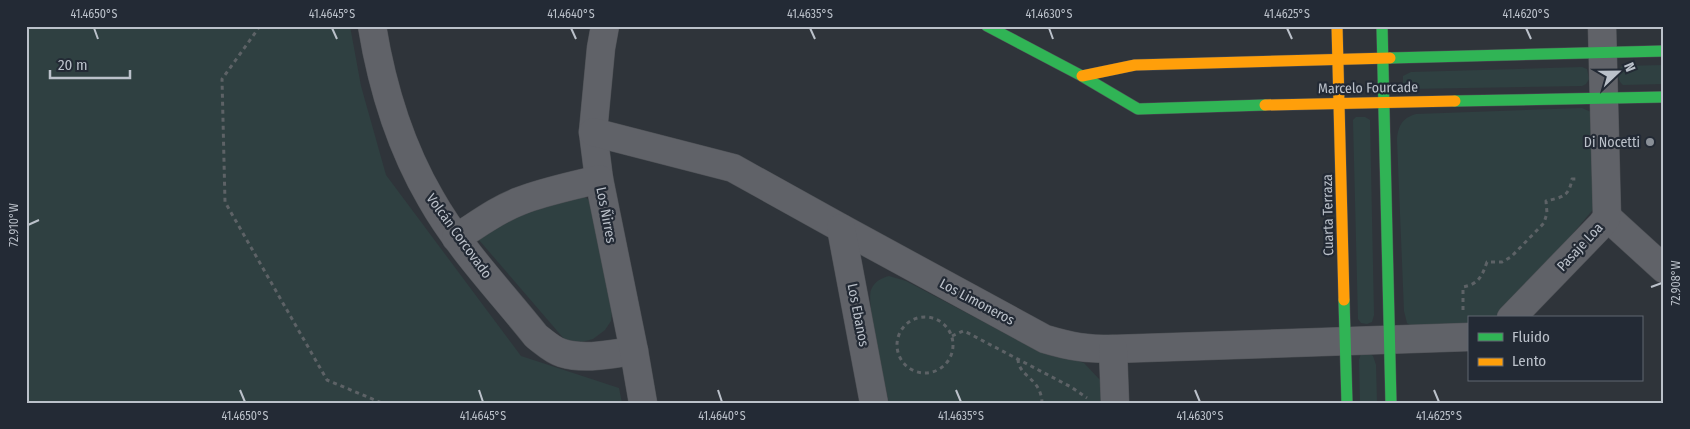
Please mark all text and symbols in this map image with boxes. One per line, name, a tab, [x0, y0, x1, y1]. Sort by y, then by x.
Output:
text: 41.4650°S	[70, 7, 118, 21]
text: 41.4645°S	[309, 7, 355, 21]
text: 41.4640°S	[547, 7, 595, 21]
text: 41.4635°S	[787, 7, 833, 21]
text: 41.4630°S	[1026, 7, 1072, 21]
text: 41.4625°S	[1264, 7, 1310, 21]
text: 41.4620°S	[1503, 7, 1549, 21]
scale bar	[50, 48, 130, 80]
north arrow	[1592, 48, 1642, 98]
text: 20 m	[58, 56, 88, 74]
text: N	[1620, 60, 1639, 74]
street label: Marcelo Fourcade	[1318, 79, 1418, 97]
place label: Di Nocetti	[1584, 134, 1640, 151]
marker: Di Nocetti	[1644, 136, 1656, 148]
street label: Cuarta Terraza	[1319, 174, 1337, 256]
street label: Los Ñirres	[592, 185, 620, 245]
street label: Volcán Corcovado	[423, 190, 495, 282]
text: 72.910°W	[7, 203, 21, 247]
street label: Pasaje Loa	[1553, 219, 1607, 275]
text: 72.908°W	[1669, 261, 1683, 305]
street label: Los Limoneros	[937, 275, 1017, 329]
street label: Los Ebanos	[844, 282, 872, 348]
legend	[1468, 316, 1642, 382]
text: Fluido	[1512, 328, 1550, 346]
text: Lento	[1512, 352, 1546, 370]
text: 41.4650°S	[221, 409, 269, 423]
text: 41.4645°S	[460, 409, 506, 423]
text: 41.4640°S	[698, 409, 746, 423]
text: 41.4635°S	[938, 409, 984, 423]
text: 41.4630°S	[1177, 409, 1223, 423]
text: 41.4625°S	[1416, 409, 1462, 423]

